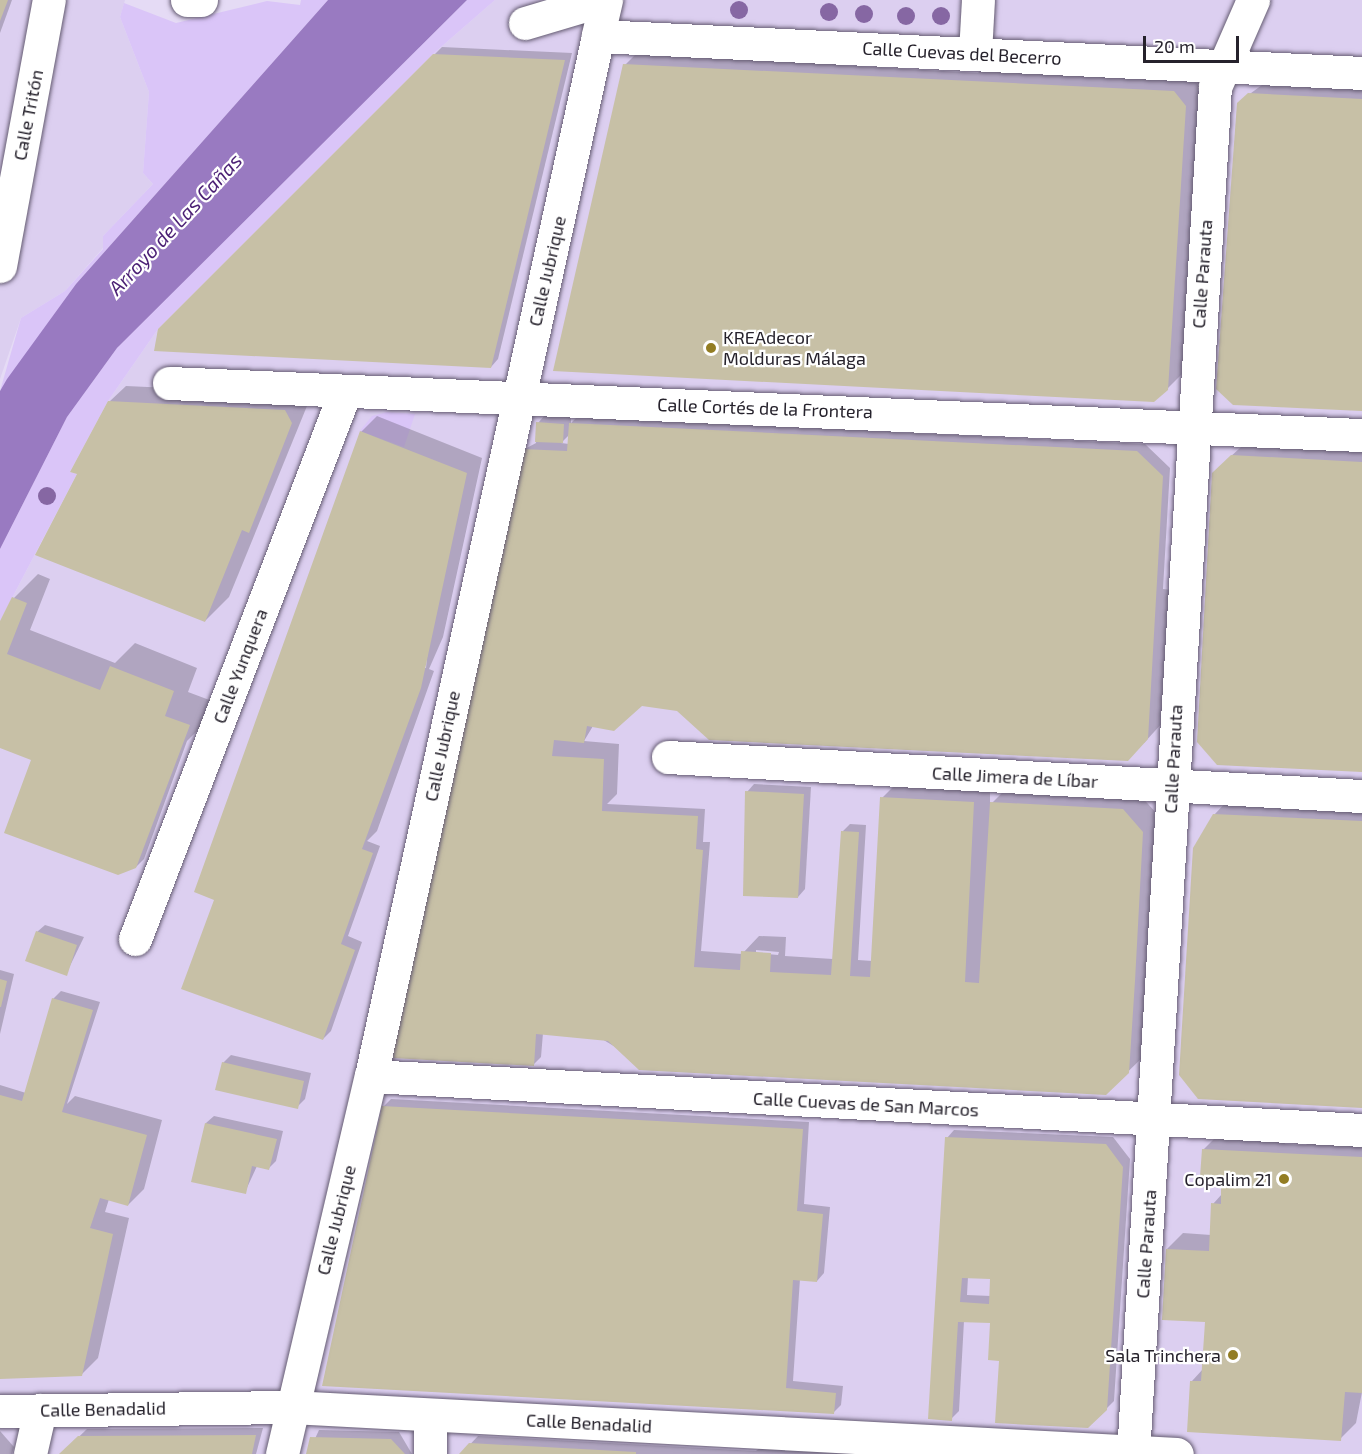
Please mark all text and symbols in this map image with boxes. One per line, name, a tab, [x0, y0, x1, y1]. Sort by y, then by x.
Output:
scale bar	[1146, 24, 1242, 62]
text: 20 m	[1154, 35, 1195, 57]
street label: Calle Cuevas del Becerro	[862, 37, 1062, 69]
street label: Calle Tritón	[9, 68, 47, 162]
water label: Arroyo de Las Cañas	[103, 148, 247, 300]
street label: Calle Jubrique	[524, 214, 570, 328]
street label: Calle Parauta	[1187, 219, 1217, 329]
place label: KREAdecor Molduras Málaga	[723, 327, 866, 370]
marker: KREAdecor Molduras Málaga	[704, 341, 718, 355]
street label: Calle Cortés de la Frontera	[657, 393, 873, 423]
street label: Calle Yunquera	[208, 605, 272, 727]
street label: Calle Jubrique	[420, 688, 464, 804]
street label: Calle Parauta	[1159, 704, 1187, 814]
street label: Calle Jimera de Líbar	[931, 762, 1099, 792]
street label: Calle Cuevas de San Marcos	[752, 1087, 980, 1121]
street label: Calle Jubrique	[312, 1163, 360, 1277]
place label: Copalim 21	[1184, 1168, 1272, 1190]
marker: Copalim 21	[1277, 1172, 1291, 1186]
street label: Calle Parauta	[1131, 1189, 1161, 1299]
place label: Sala Trinchera	[1105, 1344, 1221, 1366]
marker: Sala Trinchera	[1226, 1348, 1240, 1362]
street label: Calle Benadalid	[40, 1397, 166, 1421]
street label: Calle Benadalid	[526, 1409, 652, 1437]

